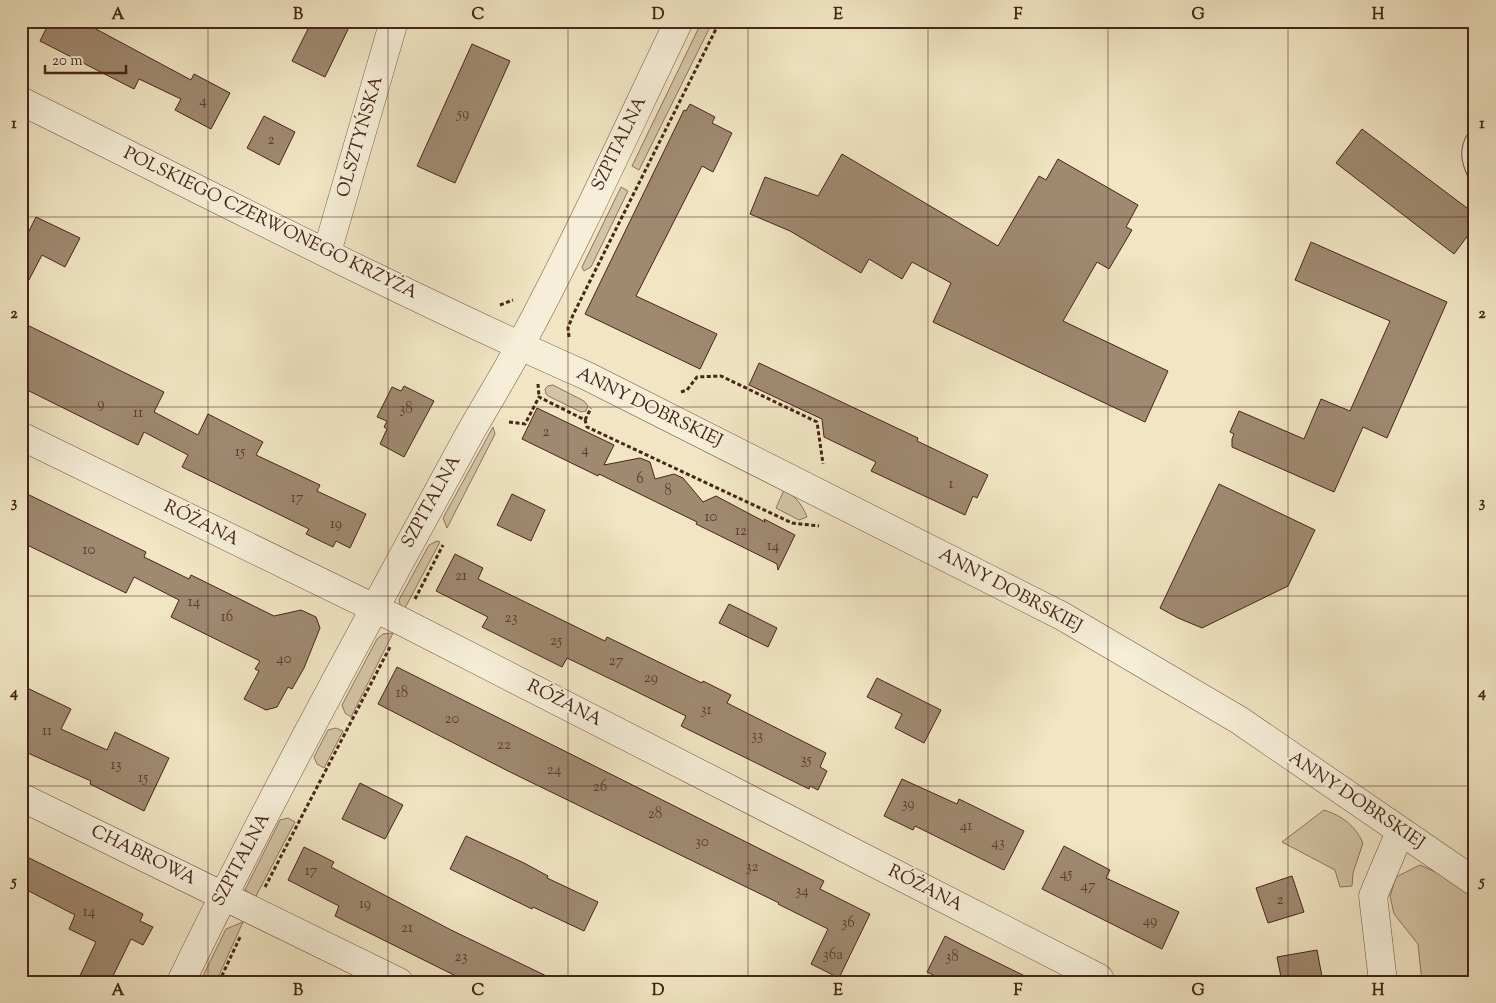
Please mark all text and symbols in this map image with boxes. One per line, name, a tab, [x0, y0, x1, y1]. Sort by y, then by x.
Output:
text: A	[112, 4, 125, 27]
text: B	[293, 4, 303, 27]
text: C	[472, 4, 485, 27]
text: D	[652, 4, 665, 27]
text: E	[833, 4, 843, 27]
text: F	[1014, 4, 1023, 27]
text: G	[1191, 4, 1205, 27]
text: H	[1372, 4, 1385, 27]
scale bar	[45, 42, 126, 74]
text: 20 m	[52, 51, 83, 72]
street label: OLSZTYŃSKA	[330, 73, 391, 201]
house number: 4	[199, 91, 207, 112]
street label: SZPITALNA	[586, 92, 654, 196]
house number: 59	[456, 104, 469, 125]
text: 1	[11, 113, 17, 136]
text: 1	[1479, 113, 1485, 136]
house number: 2	[267, 130, 275, 151]
street label: POLSKIEGO CZERWONEGO KRZYŻA	[118, 141, 422, 307]
text: 2	[10, 303, 18, 326]
text: 2	[1478, 303, 1486, 326]
street label: ANNY DOBRSKIEJ	[572, 361, 726, 455]
house number: 9	[97, 394, 105, 415]
house number: 38	[399, 399, 413, 420]
house number: 11	[133, 403, 143, 424]
house number: 2	[542, 422, 550, 443]
house number: 4	[581, 440, 589, 461]
house number: 15	[235, 442, 245, 463]
street label: SZPITALNA	[396, 451, 468, 553]
house number: 6	[636, 469, 644, 490]
house number: 1	[948, 474, 954, 495]
house number: 8	[664, 481, 672, 502]
house number: 17	[291, 488, 304, 509]
text: 3	[11, 492, 18, 515]
text: 3	[1479, 492, 1486, 515]
street label: RÓŻANA	[159, 494, 244, 554]
house number: 10	[705, 507, 718, 528]
house number: 19	[330, 514, 342, 535]
house number: 12	[735, 521, 747, 542]
house number: 14	[767, 536, 780, 557]
house number: 10	[83, 540, 96, 561]
street label: ANNY DOBRSKIEJ	[934, 542, 1086, 640]
house number: 21	[455, 566, 467, 587]
house number: 14	[188, 592, 201, 613]
house number: 16	[221, 607, 233, 628]
house number: 23	[504, 608, 518, 629]
house number: 25	[550, 631, 562, 652]
house number: 40	[276, 649, 292, 670]
house number: 27	[609, 651, 624, 672]
house number: 29	[644, 668, 658, 689]
street label: RÓŻANA	[522, 673, 607, 734]
text: 4	[9, 682, 18, 705]
text: 4	[1477, 682, 1486, 705]
house number: 18	[396, 683, 408, 704]
house number: 31	[700, 700, 712, 721]
house number: 20	[445, 709, 460, 730]
house number: 11	[42, 721, 52, 742]
house number: 33	[751, 726, 763, 747]
house number: 22	[497, 735, 511, 756]
street label: ANNY DOBRSKIEJ	[1283, 746, 1429, 856]
house number: 35	[800, 750, 812, 771]
house number: 13	[110, 755, 122, 776]
house number: 24	[547, 760, 562, 781]
house number: 15	[138, 768, 148, 789]
house number: 26	[593, 777, 607, 798]
house number: 39	[901, 794, 915, 815]
house number: 28	[648, 804, 662, 825]
street label: SZPITALNA	[207, 808, 278, 911]
house number: 41	[960, 816, 972, 837]
street label: CHABROWA	[86, 819, 200, 893]
house number: 30	[695, 832, 709, 853]
house number: 43	[991, 833, 1005, 854]
house number: 32	[745, 857, 759, 878]
street label: RÓŻANA	[883, 858, 968, 919]
house number: 17	[305, 861, 318, 882]
house number: 45	[1060, 864, 1072, 885]
text: 5	[9, 871, 17, 894]
text: 5	[1477, 871, 1485, 894]
house number: 47	[1080, 876, 1096, 897]
house number: 34	[795, 881, 809, 902]
house number: 2	[1276, 890, 1284, 911]
house number: 19	[359, 894, 371, 915]
house number: 14	[83, 902, 96, 923]
house number: 49	[1143, 911, 1157, 932]
house number: 36	[841, 913, 855, 934]
house number: 21	[401, 918, 413, 939]
house number: 36a	[823, 945, 843, 966]
house number: 23	[454, 947, 468, 968]
house number: 38	[945, 947, 959, 968]
text: A	[112, 980, 125, 1003]
text: B	[293, 980, 303, 1003]
text: C	[472, 980, 485, 1003]
text: D	[652, 980, 665, 1003]
text: E	[833, 980, 843, 1003]
text: F	[1014, 980, 1023, 1003]
text: G	[1191, 980, 1205, 1003]
text: H	[1372, 980, 1385, 1003]

